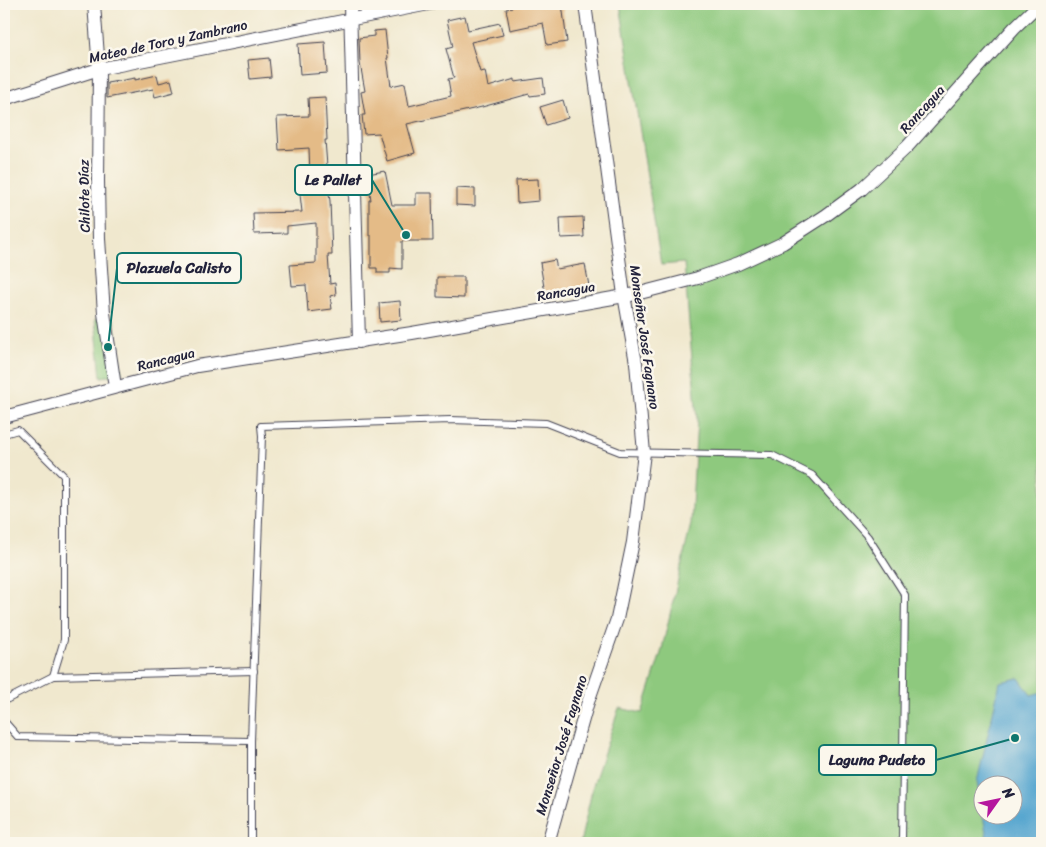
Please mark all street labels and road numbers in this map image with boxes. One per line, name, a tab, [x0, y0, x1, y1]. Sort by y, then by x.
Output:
street label: Mateo de Toro y Zambrano	[87, 12, 250, 71]
street label: Rancagua	[893, 79, 951, 140]
street label: Chilote Díaz	[71, 159, 98, 233]
street label: Monseñor José Fagnano	[622, 263, 667, 411]
street label: Rancagua	[535, 274, 597, 309]
street label: Rancagua	[135, 340, 198, 379]
street label: Monseñor José Fagnano	[528, 672, 595, 818]

